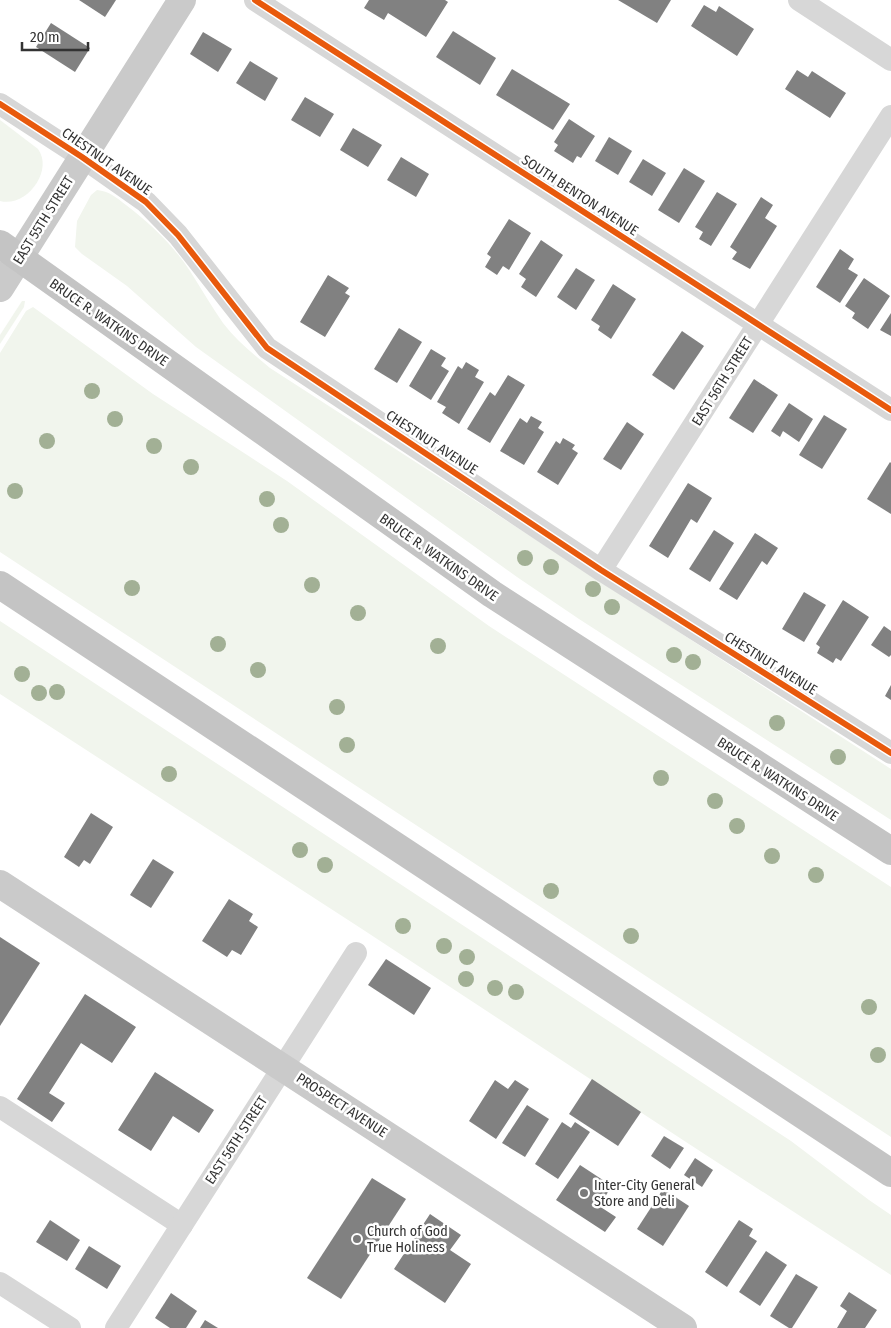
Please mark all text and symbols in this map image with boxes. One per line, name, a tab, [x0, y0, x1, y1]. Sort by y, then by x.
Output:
scale bar	[22, 20, 89, 52]
text: 20 m	[30, 28, 60, 46]
street label: CHESTNUT AVENUE	[58, 124, 155, 199]
street label: SOUTH BENTON AVENUE	[518, 151, 642, 240]
street label: EAST 55TH STREET	[9, 172, 78, 268]
street label: BRUCE R. WATKINS DRIVE	[46, 275, 172, 370]
street label: EAST 56TH STREET	[688, 333, 757, 429]
street label: CHESTNUT AVENUE	[383, 406, 481, 479]
street label: BRUCE R. WATKINS DRIVE	[376, 510, 502, 605]
street label: CHESTNUT AVENUE	[721, 628, 820, 699]
street label: BRUCE R. WATKINS DRIVE	[714, 734, 842, 825]
street label: PROSPECT AVENUE	[293, 1070, 391, 1141]
street label: EAST 56TH STREET	[202, 1093, 272, 1188]
place label: Inter-City General Store and Deli	[594, 1177, 695, 1210]
marker: Inter-City General Store and Deli	[578, 1187, 590, 1199]
place label: Church of God True Holiness	[367, 1223, 448, 1256]
marker: Church of God True Holiness	[351, 1233, 363, 1245]

